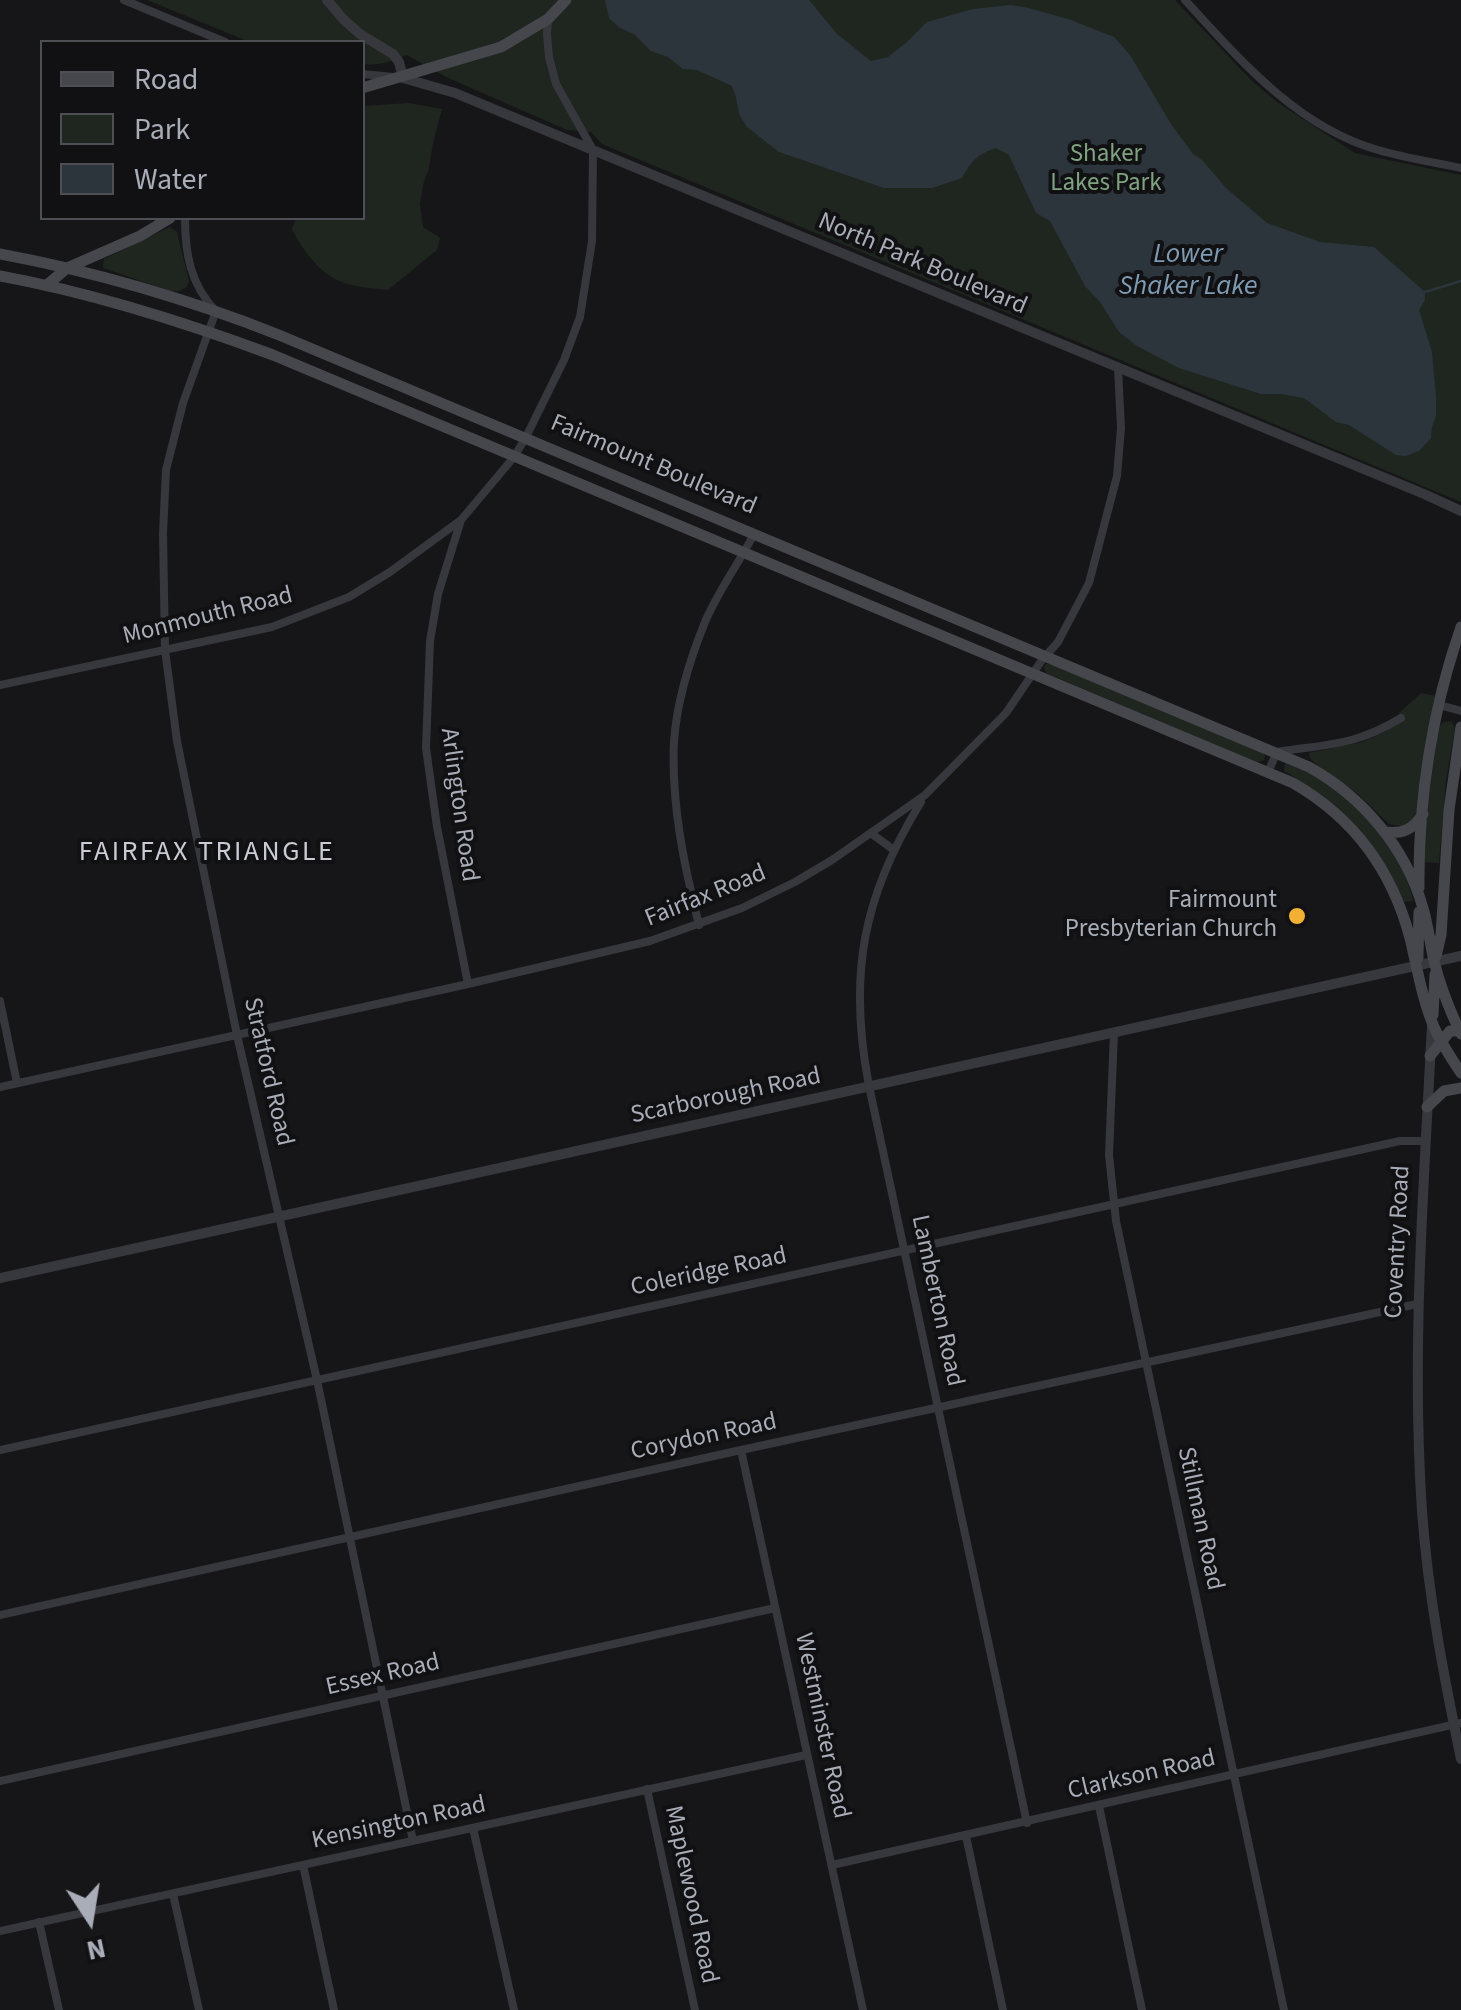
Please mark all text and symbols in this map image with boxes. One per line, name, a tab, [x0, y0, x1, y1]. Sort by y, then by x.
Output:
legend	[40, 40, 365, 220]
text: Road	[134, 58, 198, 101]
text: Park	[134, 108, 190, 151]
park label: Shaker Lakes Park	[1050, 141, 1162, 200]
text: Water	[134, 158, 207, 201]
street label: North Park Boulevard	[813, 207, 1031, 323]
water label: Lower Shaker Lake	[1118, 239, 1258, 305]
street label: Fairmount Boulevard	[546, 409, 760, 523]
street label: Monmouth Road	[120, 581, 296, 653]
street label: Arlington Road	[432, 726, 484, 884]
district label: FAIRFAX TRIANGLE	[79, 837, 335, 871]
street label: Fairfax Road	[641, 859, 771, 935]
place label: Fairmount Presbyterian Church	[1065, 887, 1277, 946]
marker: Fairmount Presbyterian Church	[1286, 905, 1308, 927]
street label: Stratford Road	[235, 995, 299, 1149]
street label: Scarborough Road	[628, 1062, 824, 1132]
street label: Coventry Road	[1380, 1165, 1418, 1319]
street label: Lamberton Road	[903, 1213, 969, 1389]
street label: Coleridge Road	[628, 1242, 790, 1304]
street label: Corydon Road	[628, 1408, 780, 1468]
street label: Stillman Road	[1169, 1445, 1229, 1593]
street label: Westminster Road	[787, 1631, 855, 1821]
street label: Essex Road	[323, 1648, 443, 1704]
street label: Clarkson Road	[1065, 1744, 1219, 1808]
street label: Kensington Road	[309, 1791, 489, 1857]
street label: Maplewood Road	[657, 1803, 723, 1987]
north arrow	[40, 1870, 140, 1970]
text: N	[83, 1928, 110, 1971]

